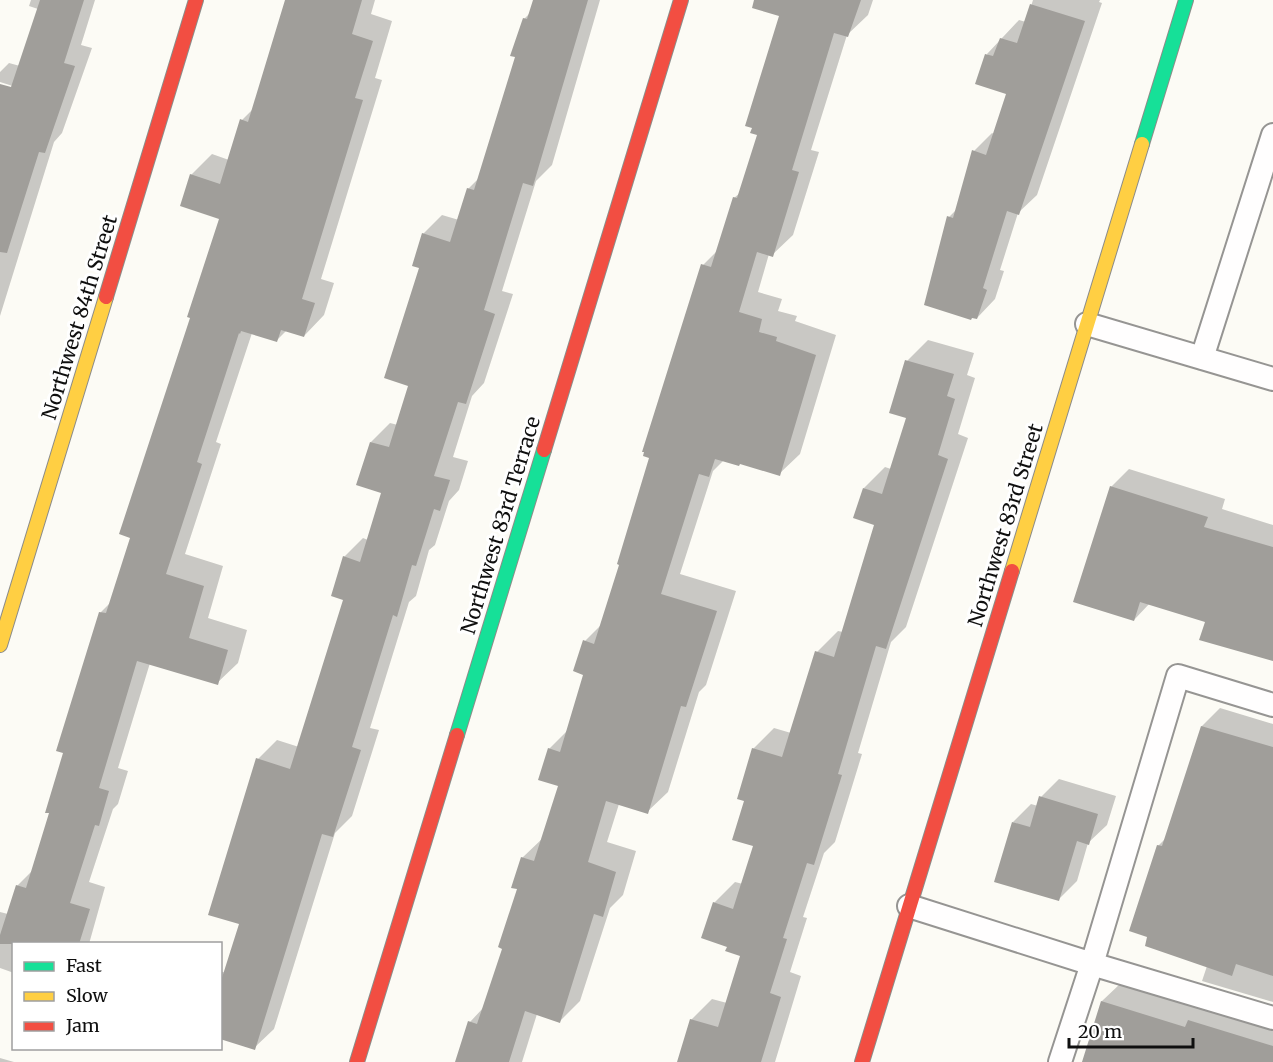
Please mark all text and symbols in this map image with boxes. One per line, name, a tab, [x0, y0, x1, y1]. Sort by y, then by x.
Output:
street label: Northwest 84th Street	[36, 211, 122, 422]
street label: Northwest 83rd Terrace	[455, 413, 545, 637]
street label: Northwest 83rd Street	[962, 420, 1048, 629]
legend	[12, 942, 222, 1050]
text: Fast	[66, 954, 102, 977]
text: Slow	[66, 984, 109, 1007]
scale bar	[1069, 1011, 1194, 1049]
text: Jam	[65, 1014, 100, 1037]
text: 20 m	[1078, 1020, 1122, 1043]

